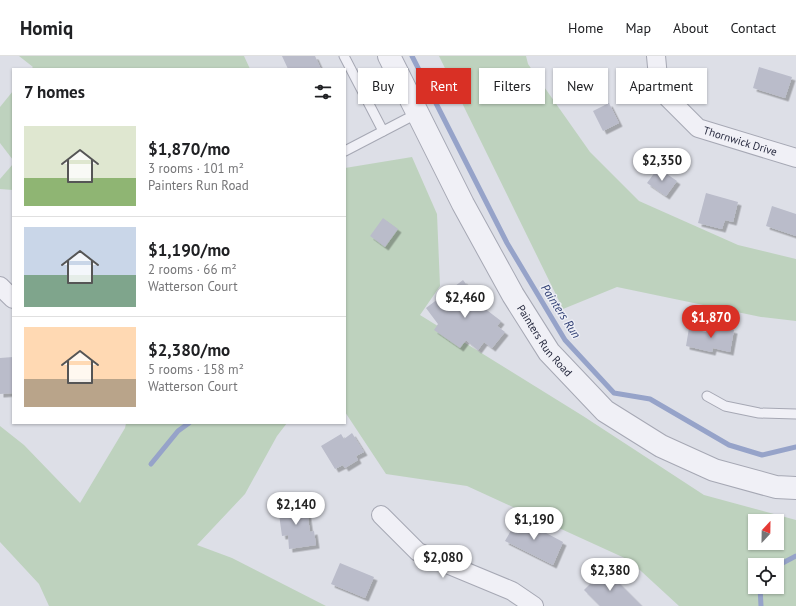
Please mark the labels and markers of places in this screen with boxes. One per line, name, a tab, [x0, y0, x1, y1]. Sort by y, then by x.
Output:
pin: $2,350	[629, 148, 695, 182]
pin: $2,460	[432, 285, 498, 319]
pin: $1,870	[678, 305, 744, 339]
pin: $2,140	[263, 492, 329, 526]
pin: $1,190	[501, 507, 567, 541]
pin: $2,080	[410, 545, 476, 579]
pin: $2,380	[577, 558, 643, 592]

